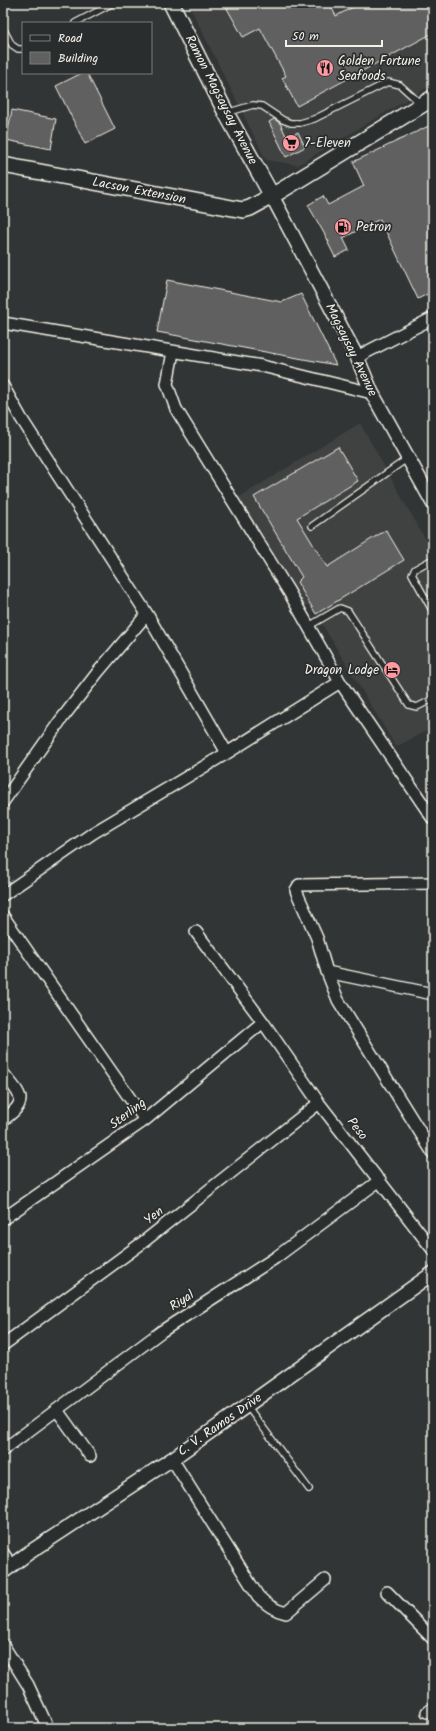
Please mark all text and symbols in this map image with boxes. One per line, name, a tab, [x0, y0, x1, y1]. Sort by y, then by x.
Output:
legend	[22, 22, 152, 74]
scale bar	[286, 22, 382, 48]
text: 50 m	[292, 27, 319, 46]
text: Road	[58, 29, 83, 48]
street label: Ramon Magsaysay Avenue	[179, 31, 263, 169]
text: Building	[58, 49, 98, 68]
place label: Golden Fortune Seafoods	[338, 51, 421, 87]
restaurant icon: Golden Fortune Seafoods	[315, 58, 335, 78]
supermarket icon: 7-Eleven	[281, 133, 301, 153]
place label: 7-Eleven	[304, 133, 351, 154]
street label: Lacson Extension	[90, 172, 188, 210]
fuel station icon: Petron	[333, 217, 353, 237]
place label: Petron	[356, 217, 391, 238]
street label: Magsaysay Avenue	[319, 300, 383, 400]
place label: Dragon Lodge	[305, 660, 379, 681]
hotel icon: Dragon Lodge	[382, 660, 402, 680]
street label: Sterling	[105, 1093, 151, 1135]
street label: Peso	[341, 1113, 373, 1145]
street label: Yen	[140, 1201, 168, 1231]
street label: Riyal	[165, 1285, 199, 1317]
street label: C. V. Ramos Drive	[173, 1388, 267, 1462]

